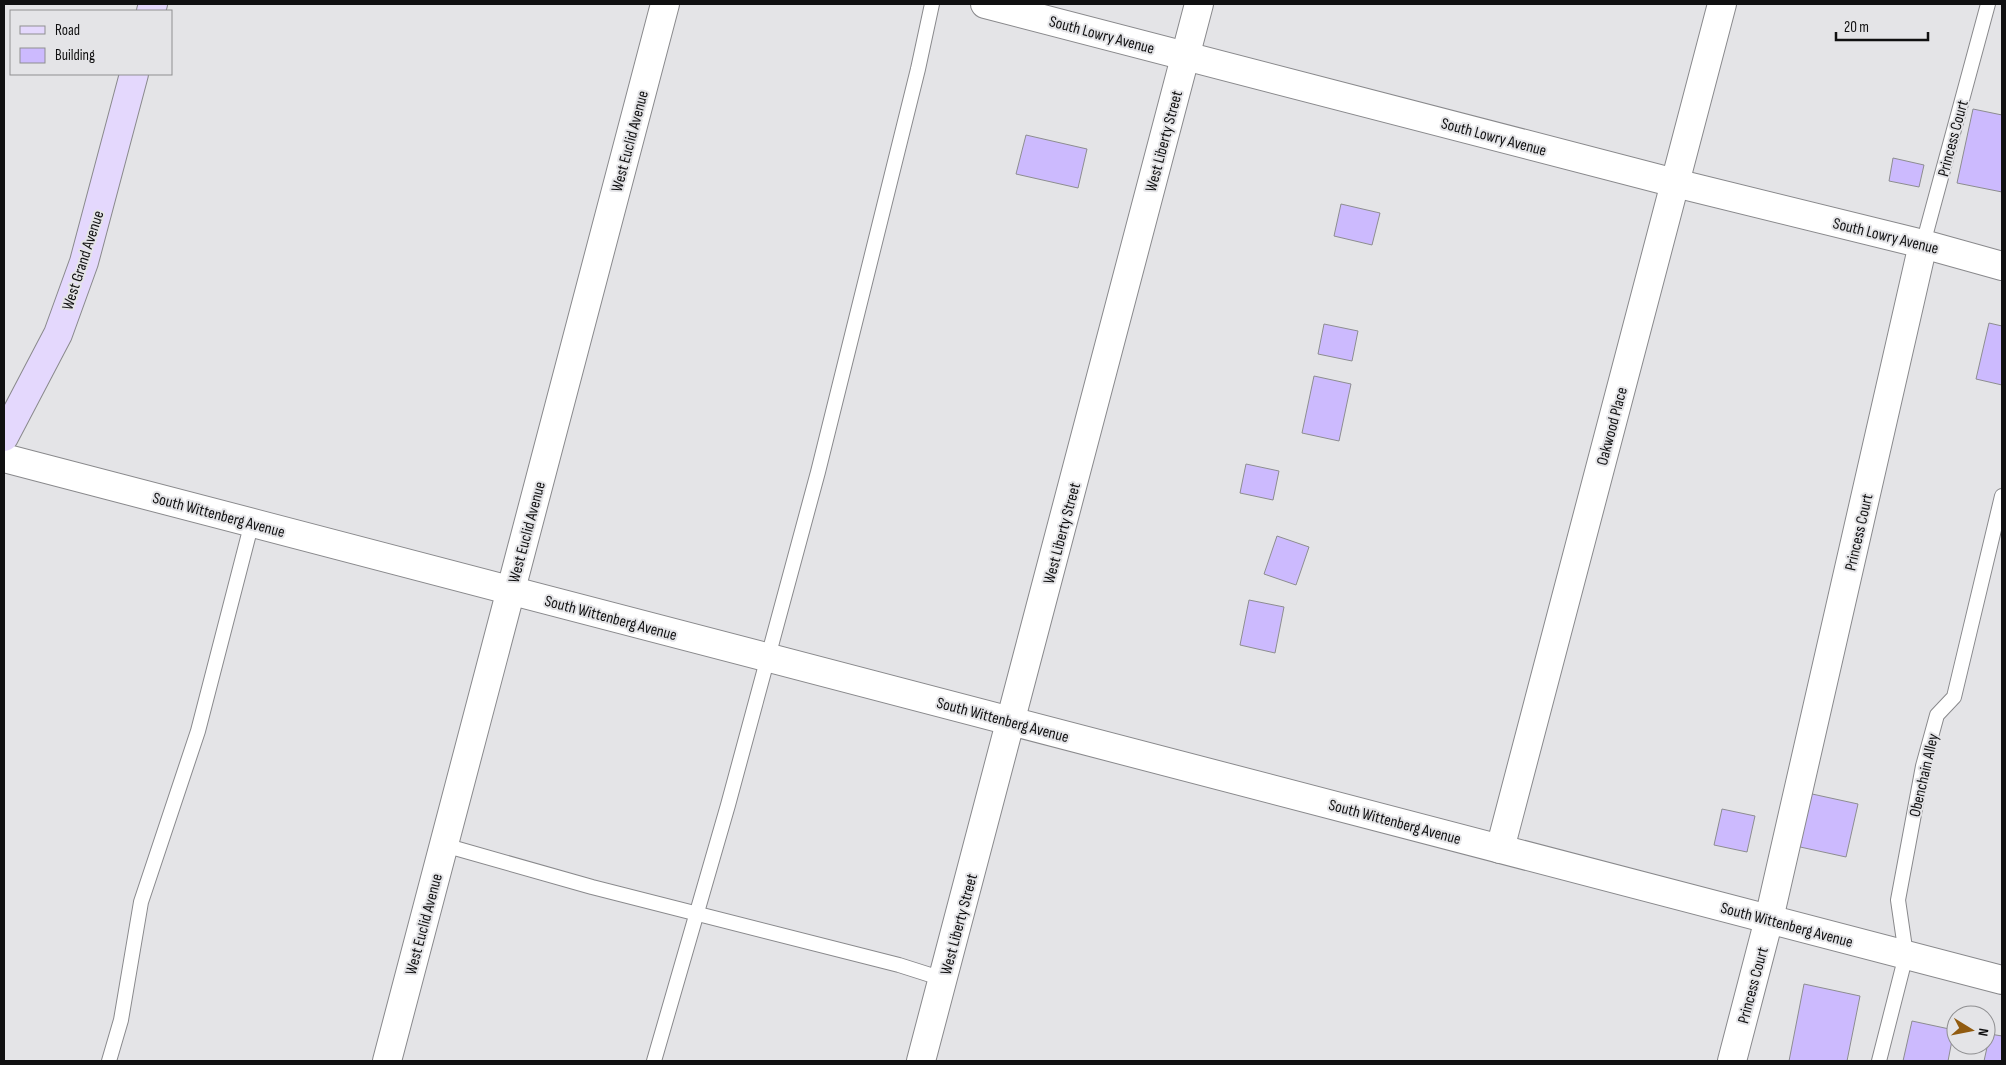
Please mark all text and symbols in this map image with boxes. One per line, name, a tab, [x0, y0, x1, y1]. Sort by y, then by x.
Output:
legend	[10, 10, 172, 75]
scale bar	[1836, 10, 1928, 42]
street label: South Lowry Avenue	[1047, 12, 1156, 59]
text: 20 m	[1844, 18, 1869, 37]
text: Road	[55, 21, 80, 40]
text: Building	[55, 46, 95, 65]
street label: West Euclid Avenue	[608, 89, 653, 194]
street label: West Liberty Street	[1142, 89, 1187, 194]
street label: Princess Court	[1934, 98, 1973, 179]
street label: South Lowry Avenue	[1439, 114, 1548, 161]
street label: West Grand Avenue	[58, 208, 108, 313]
street label: South Lowry Avenue	[1831, 214, 1940, 259]
street label: Oakwood Place	[1593, 385, 1632, 468]
street label: West Euclid Avenue	[505, 480, 550, 585]
street label: West Liberty Street	[1040, 481, 1085, 586]
street label: South Wittenberg Avenue	[150, 489, 287, 542]
street label: Princess Court	[1841, 492, 1878, 573]
street label: South Wittenberg Avenue	[542, 592, 679, 645]
street label: South Wittenberg Avenue	[934, 694, 1071, 747]
street label: Obenchain Alley	[1906, 732, 1943, 819]
street label: South Wittenberg Avenue	[1326, 796, 1463, 849]
street label: West Euclid Avenue	[402, 872, 447, 977]
street label: West Liberty Street	[937, 872, 982, 977]
street label: South Wittenberg Avenue	[1718, 899, 1855, 952]
street label: Princess Court	[1734, 945, 1773, 1026]
north arrow	[1946, 1005, 1996, 1055]
text: N	[1974, 1027, 1992, 1037]

